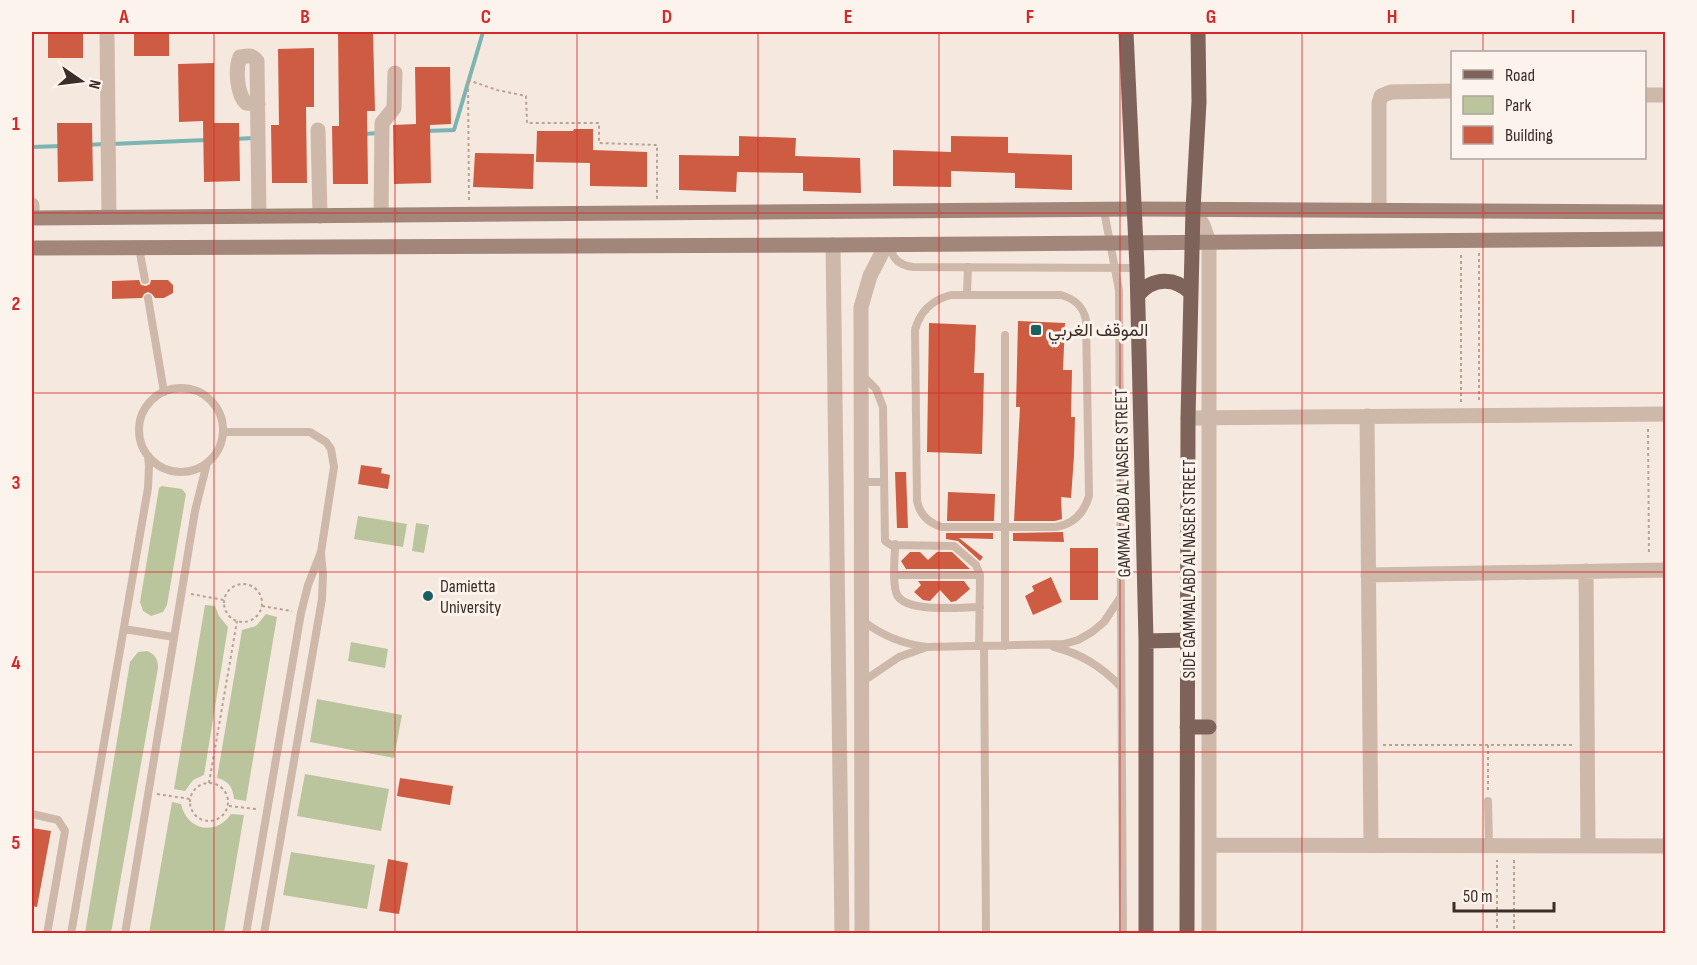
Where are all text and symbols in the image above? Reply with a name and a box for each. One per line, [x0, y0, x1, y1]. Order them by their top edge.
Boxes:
text: A [118, 5, 129, 29]
text: B [300, 5, 310, 29]
text: C [481, 5, 491, 29]
text: D [662, 5, 672, 29]
text: E [844, 5, 852, 29]
text: F [1026, 5, 1034, 29]
text: G [1206, 5, 1216, 29]
text: H [1387, 5, 1397, 29]
text: I [1571, 5, 1575, 29]
north arrow [51, 51, 111, 111]
legend [1451, 51, 1646, 159]
text: Road [1505, 65, 1535, 86]
text: N [84, 78, 104, 91]
text: Park [1505, 95, 1531, 116]
text: 1 [12, 112, 20, 136]
text: Building [1505, 125, 1553, 146]
text: 2 [12, 292, 20, 316]
place label: الموقف الغربي [1048, 320, 1148, 345]
marker: الموقف الغربي [1029, 323, 1043, 337]
street label: GAMMAL ABD AL NASER STREET [1111, 389, 1135, 577]
street label: SIDE GAMMAL ABD AL NASER STREET [1179, 460, 1200, 679]
text: 3 [12, 471, 21, 495]
place label: Damietta University [440, 576, 501, 618]
marker: Damietta University [421, 589, 435, 603]
text: 4 [11, 651, 21, 675]
text: 5 [12, 831, 21, 855]
scale bar [1454, 875, 1554, 913]
text: 50 m [1463, 886, 1493, 907]

